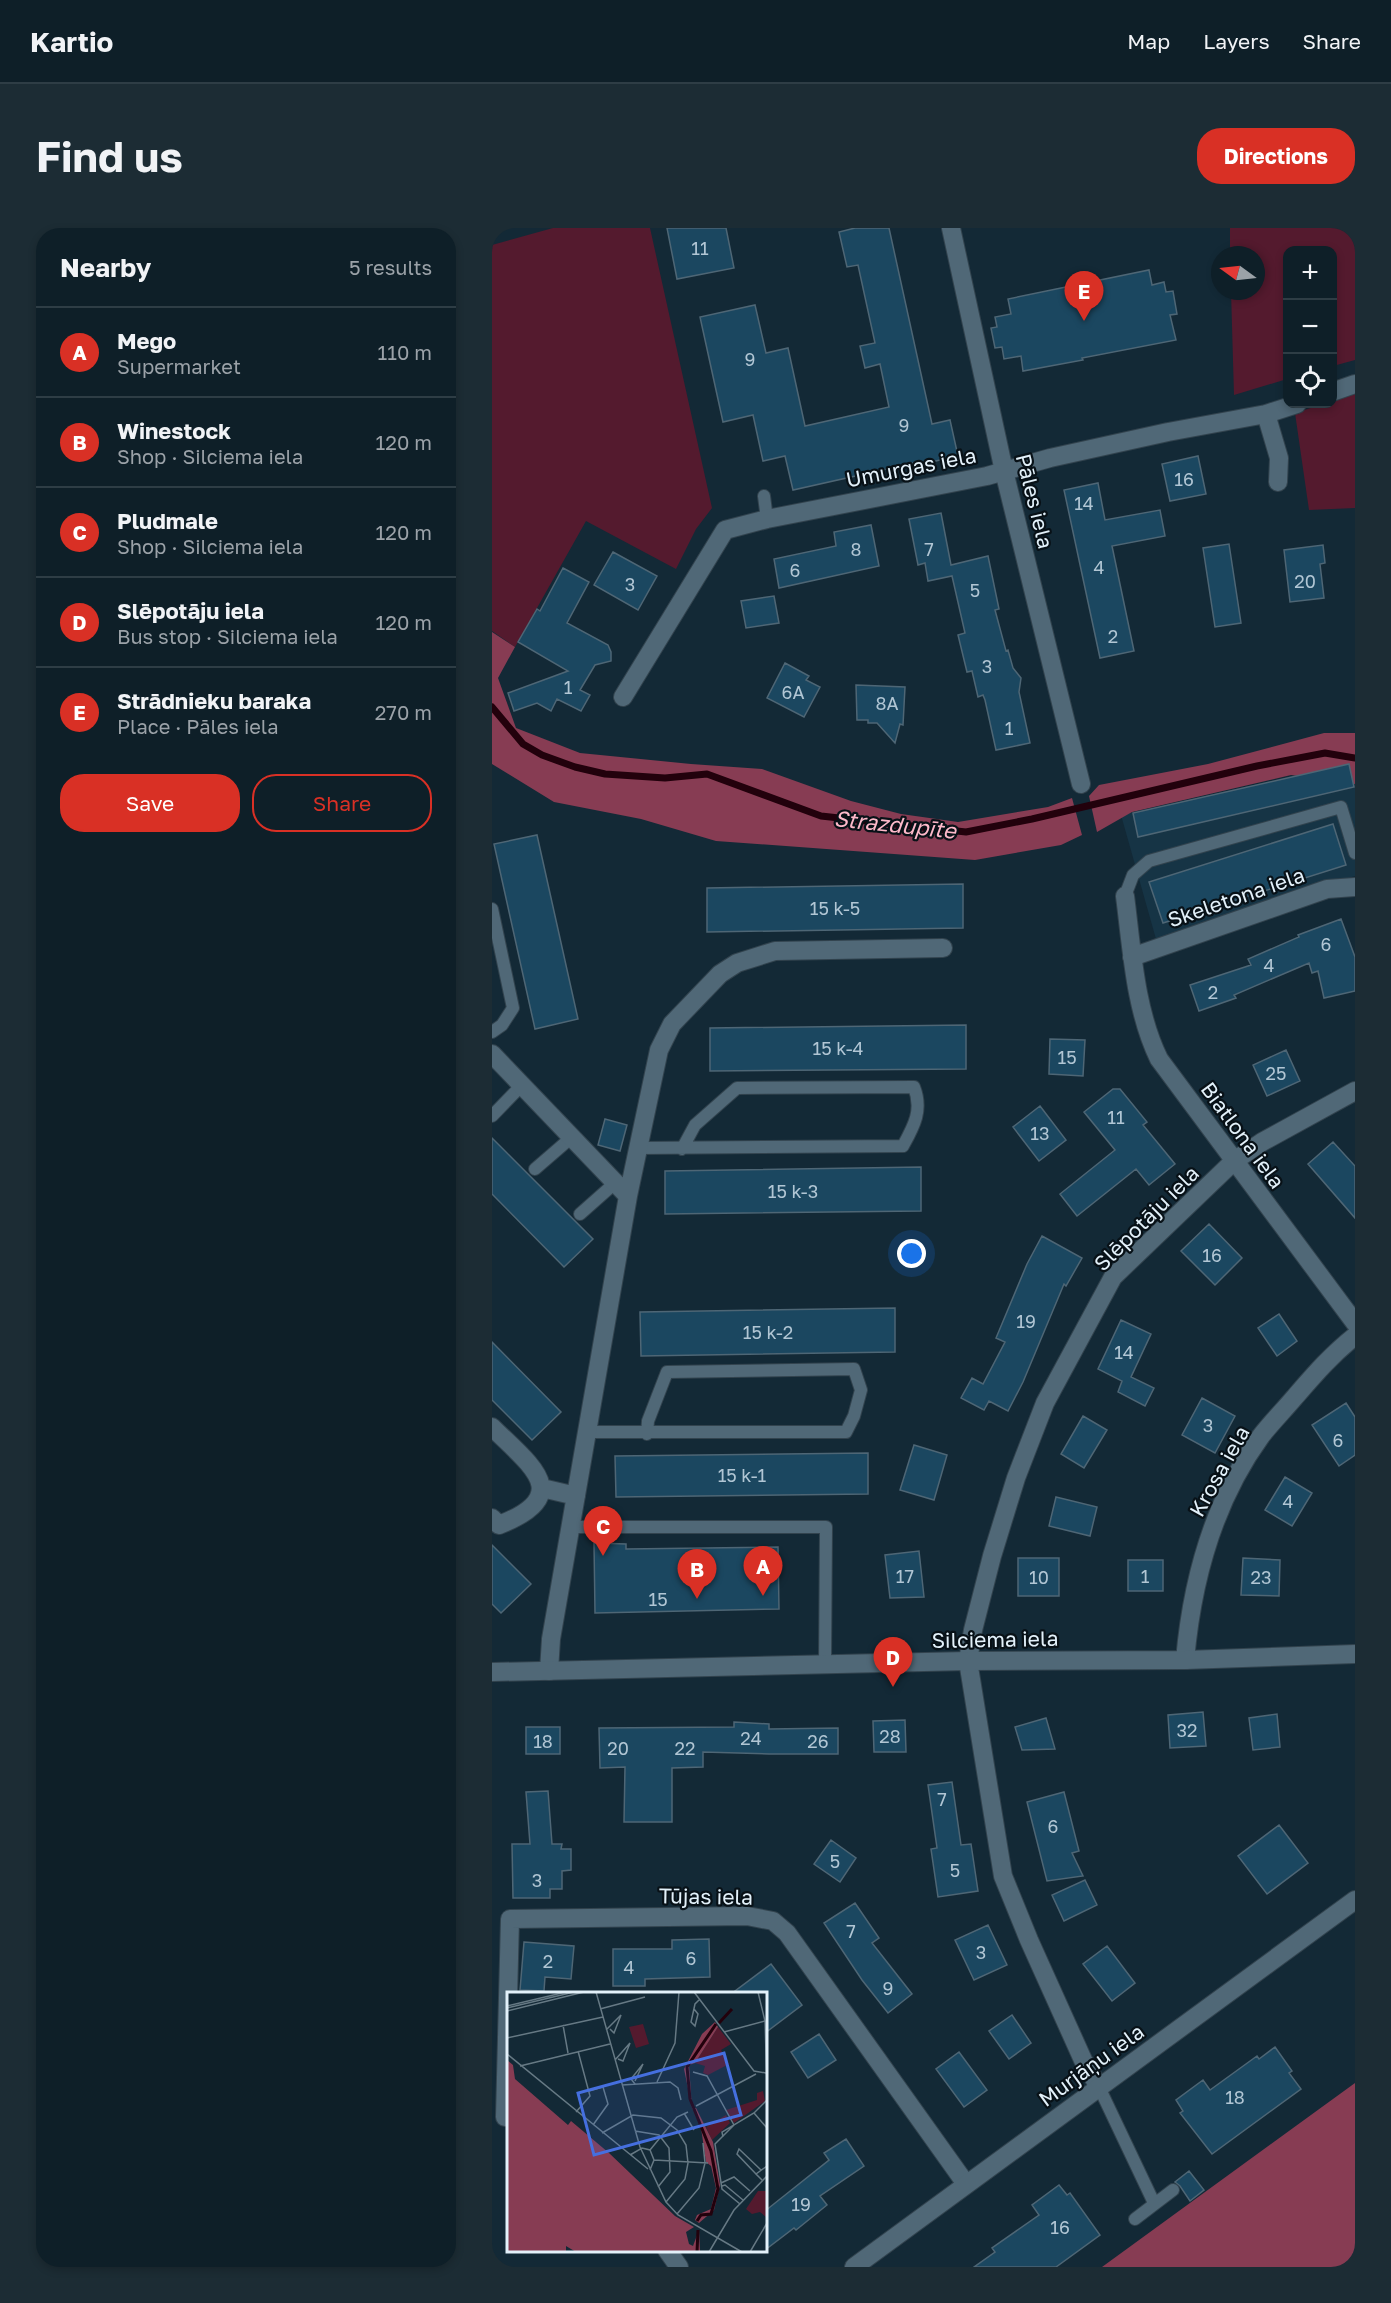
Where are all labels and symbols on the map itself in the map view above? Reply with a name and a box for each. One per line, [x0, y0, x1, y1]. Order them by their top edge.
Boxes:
house number: 11 [691, 237, 709, 259]
north arrow [1211, 246, 1265, 300]
pin: E [1064, 272, 1104, 321]
house number: 9 [745, 348, 755, 370]
house number: 9 [899, 414, 909, 436]
street label: Umurgas iela [844, 442, 978, 492]
street label: Pāles iela [1011, 451, 1059, 551]
house number: 16 [1174, 468, 1194, 490]
house number: 14 [1074, 492, 1094, 514]
house number: 8 [851, 538, 861, 560]
house number: 7 [924, 538, 934, 560]
house number: 4 [1094, 556, 1105, 578]
house number: 6 [790, 559, 800, 581]
house number: 20 [1294, 570, 1316, 592]
house number: 3 [625, 573, 635, 595]
house number: 5 [970, 579, 980, 601]
house number: 2 [1108, 625, 1118, 647]
house number: 3 [982, 655, 992, 677]
house number: 1 [564, 676, 573, 698]
house number: 6A [782, 681, 804, 703]
house number: 8A [875, 692, 899, 714]
house number: 1 [1005, 717, 1014, 739]
water label: Strazdupīte [833, 804, 959, 844]
street label: Skeletona iela [1164, 861, 1308, 933]
house number: 15 k-5 [810, 897, 860, 919]
house number: 6 [1321, 933, 1331, 955]
house number: 4 [1264, 954, 1275, 976]
house number: 2 [1208, 981, 1218, 1003]
house number: 15 k-4 [813, 1037, 863, 1059]
house number: 15 [1057, 1046, 1077, 1068]
house number: 25 [1266, 1062, 1286, 1084]
street label: Biatlona iela [1196, 1077, 1290, 1193]
house number: 11 [1107, 1106, 1125, 1128]
house number: 13 [1030, 1122, 1050, 1144]
street label: Slēpotāju iela [1088, 1160, 1204, 1276]
house number: 15 k-3 [768, 1180, 818, 1202]
your location [897, 1239, 926, 1268]
house number: 16 [1202, 1244, 1222, 1266]
house number: 19 [1016, 1310, 1036, 1332]
house number: 15 k-2 [743, 1321, 793, 1343]
house number: 14 [1114, 1341, 1134, 1363]
house number: 3 [1203, 1414, 1213, 1436]
street label: Krosa iela [1183, 1421, 1255, 1521]
house number: 6 [1333, 1429, 1343, 1451]
house number: 15 k-1 [718, 1464, 767, 1486]
house number: 4 [1283, 1490, 1294, 1512]
pin: C [584, 1506, 622, 1556]
pin: A [744, 1546, 782, 1596]
pin: B [678, 1550, 716, 1599]
house number: 17 [896, 1565, 914, 1587]
house number: 1 [1141, 1565, 1150, 1587]
house number: 10 [1029, 1566, 1049, 1588]
house number: 23 [1251, 1566, 1271, 1588]
house number: 15 [648, 1588, 668, 1610]
street label: Silciema iela [931, 1625, 1059, 1653]
pin: D [874, 1638, 912, 1687]
house number: 32 [1177, 1719, 1197, 1741]
house number: 28 [879, 1725, 901, 1747]
house number: 24 [740, 1727, 762, 1749]
house number: 18 [533, 1730, 553, 1752]
house number: 26 [807, 1730, 829, 1752]
house number: 20 [607, 1737, 629, 1759]
house number: 22 [675, 1737, 695, 1759]
house number: 7 [937, 1788, 947, 1810]
house number: 6 [1048, 1815, 1058, 1837]
house number: 5 [830, 1850, 840, 1872]
house number: 5 [950, 1859, 960, 1881]
house number: 3 [532, 1869, 542, 1891]
street label: Tūjas iela [659, 1882, 753, 1910]
house number: 7 [846, 1920, 856, 1942]
house number: 3 [976, 1941, 986, 1963]
house number: 6 [686, 1947, 696, 1969]
house number: 2 [543, 1950, 553, 1972]
house number: 4 [624, 1956, 635, 1978]
house number: 9 [883, 1977, 893, 1999]
inset map [507, 1992, 766, 2252]
street label: Murjāņu iela [1033, 2018, 1149, 2112]
house number: 18 [1225, 2086, 1245, 2108]
house number: 19 [791, 2193, 811, 2215]
house number: 16 [1050, 2216, 1070, 2238]

